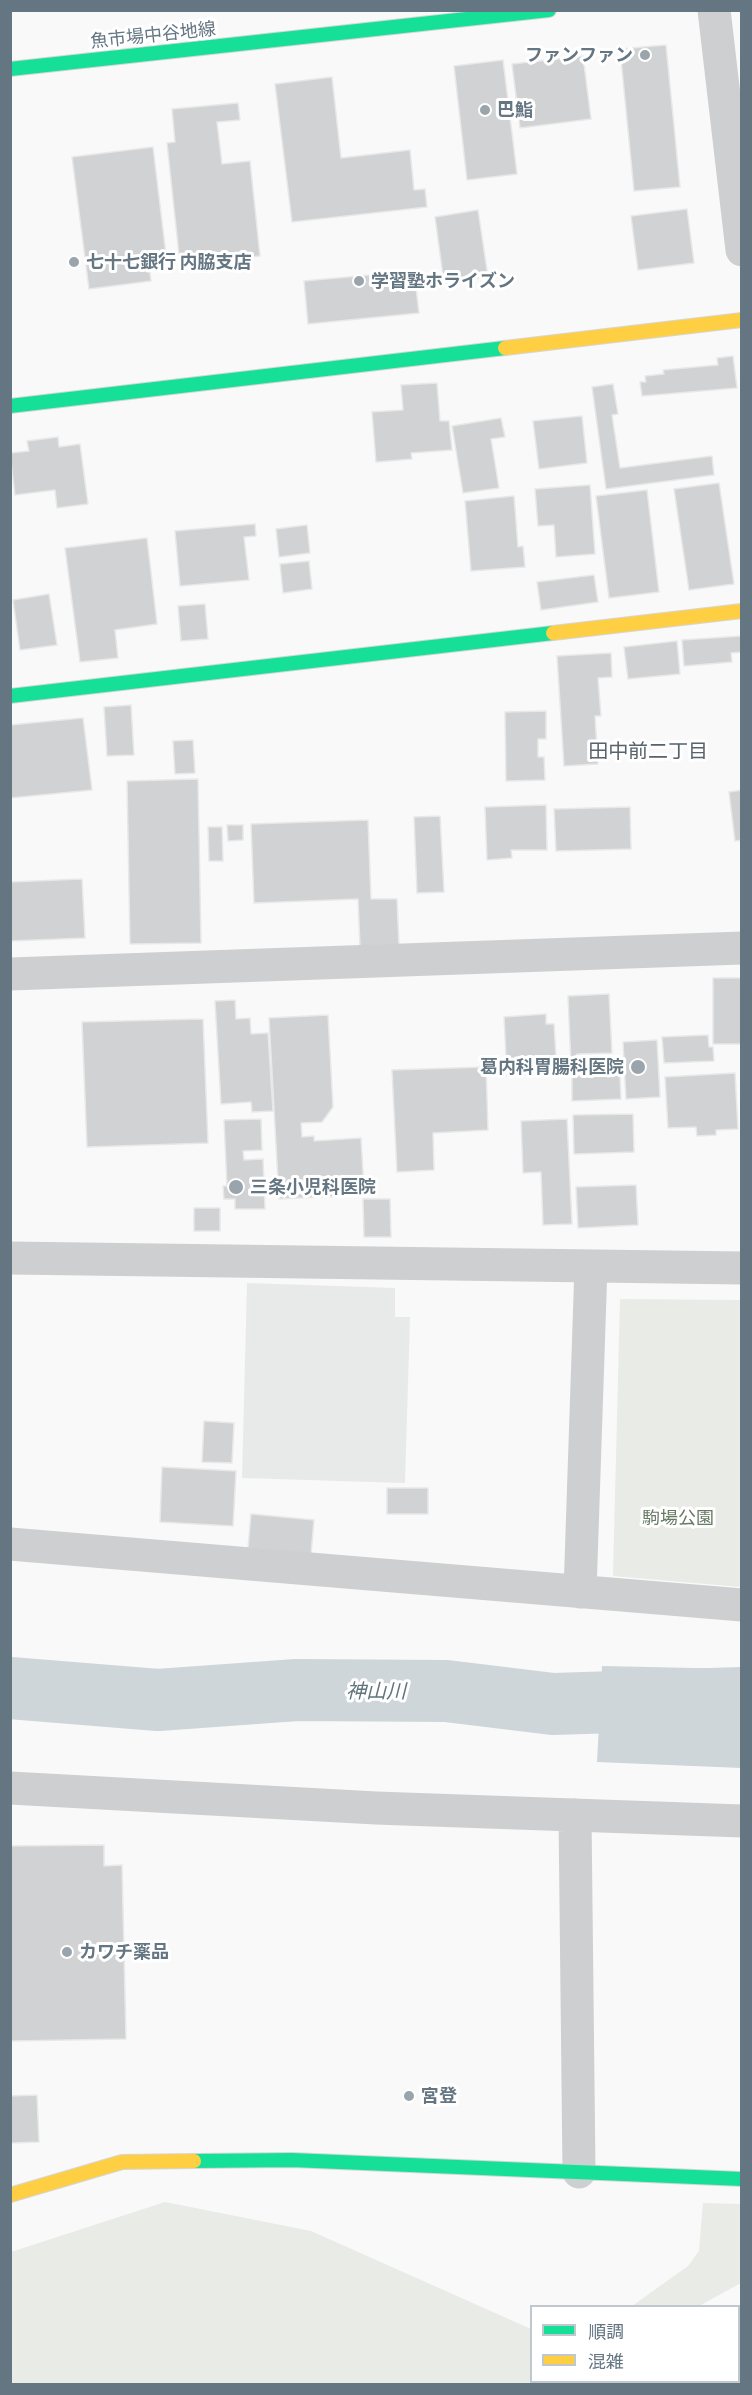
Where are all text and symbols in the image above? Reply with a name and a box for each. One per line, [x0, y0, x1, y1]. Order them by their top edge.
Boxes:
street label: 魚市場中谷地線 [89, 18, 217, 52]
place label: ファンファン [525, 44, 633, 66]
marker: ファンファン [638, 48, 652, 62]
place label: 巴鮨 [497, 99, 533, 121]
marker: 巴鮨 [478, 103, 492, 117]
place label: 七十七銀行 内脇支店 [86, 251, 252, 273]
marker: 七十七銀行 内脇支店 [67, 255, 81, 269]
place label: 学習塾ホライズン [371, 270, 515, 292]
marker: 学習塾ホライズン [352, 274, 366, 288]
district label: 田中前二丁目 [588, 739, 708, 763]
place label: 葛内科胃腸科医院 [480, 1056, 624, 1078]
marker: 葛内科胃腸科医院 [629, 1058, 647, 1076]
place label: 三条小児科医院 [250, 1176, 376, 1198]
marker: 三条小児科医院 [227, 1178, 245, 1196]
park label: 駒場公園 [642, 1507, 714, 1529]
water label: 神山川 [346, 1679, 406, 1703]
place label: カワチ薬品 [79, 1941, 169, 1963]
marker: カワチ薬品 [60, 1945, 74, 1959]
place label: 宮登 [421, 2085, 457, 2107]
marker: 宮登 [402, 2089, 416, 2103]
legend [530, 2305, 740, 2383]
text: 順調 [588, 2320, 624, 2342]
text: 混雑 [588, 2350, 624, 2372]

